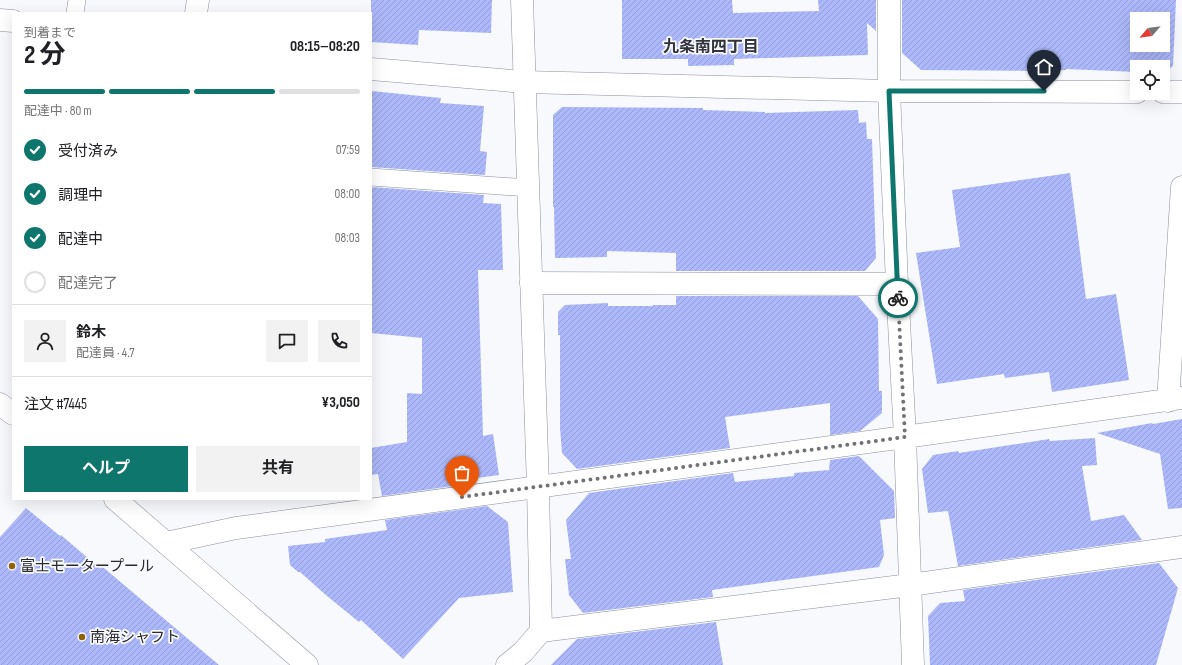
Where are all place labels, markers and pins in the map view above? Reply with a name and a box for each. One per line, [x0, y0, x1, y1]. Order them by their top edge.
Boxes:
pin [1027, 50, 1061, 91]
pin [445, 456, 479, 497]
place label: 富士モータープール [20, 557, 154, 576]
marker: 富士モータープール [7, 561, 17, 571]
place label: 南海シャフト [90, 628, 180, 647]
marker: 南海シャフト [77, 632, 87, 642]

